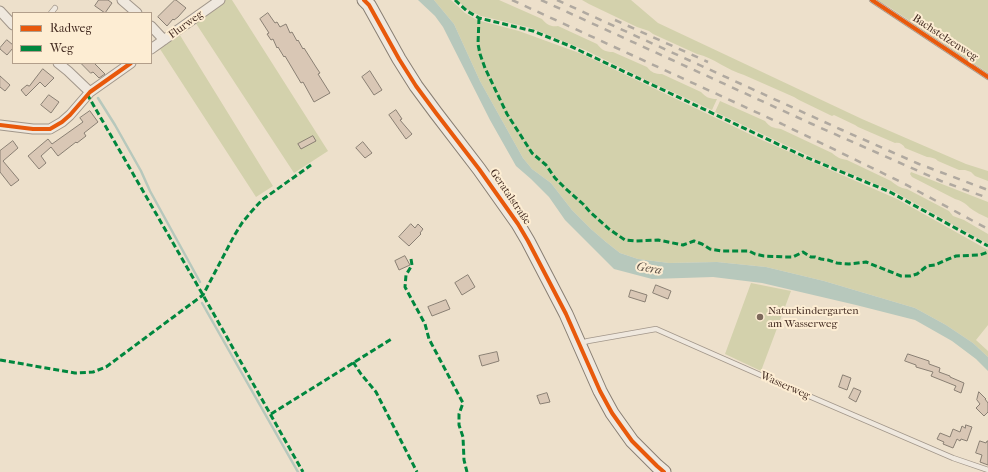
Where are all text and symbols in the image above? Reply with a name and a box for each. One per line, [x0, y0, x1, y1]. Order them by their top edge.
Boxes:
street label: Flurweg [166, 8, 206, 42]
legend [12, 12, 152, 64]
street label: Bachstelzenweg [910, 12, 980, 64]
text: Radweg [50, 21, 92, 35]
text: Weg [50, 41, 73, 55]
street label: Geratalstraße [487, 167, 533, 227]
water label: Gera [635, 260, 663, 278]
place label: Naturkindergarten am Wasserweg [768, 304, 859, 330]
marker: Naturkindergarten am Wasserweg [755, 312, 765, 322]
street label: Wasserweg [758, 369, 812, 403]

